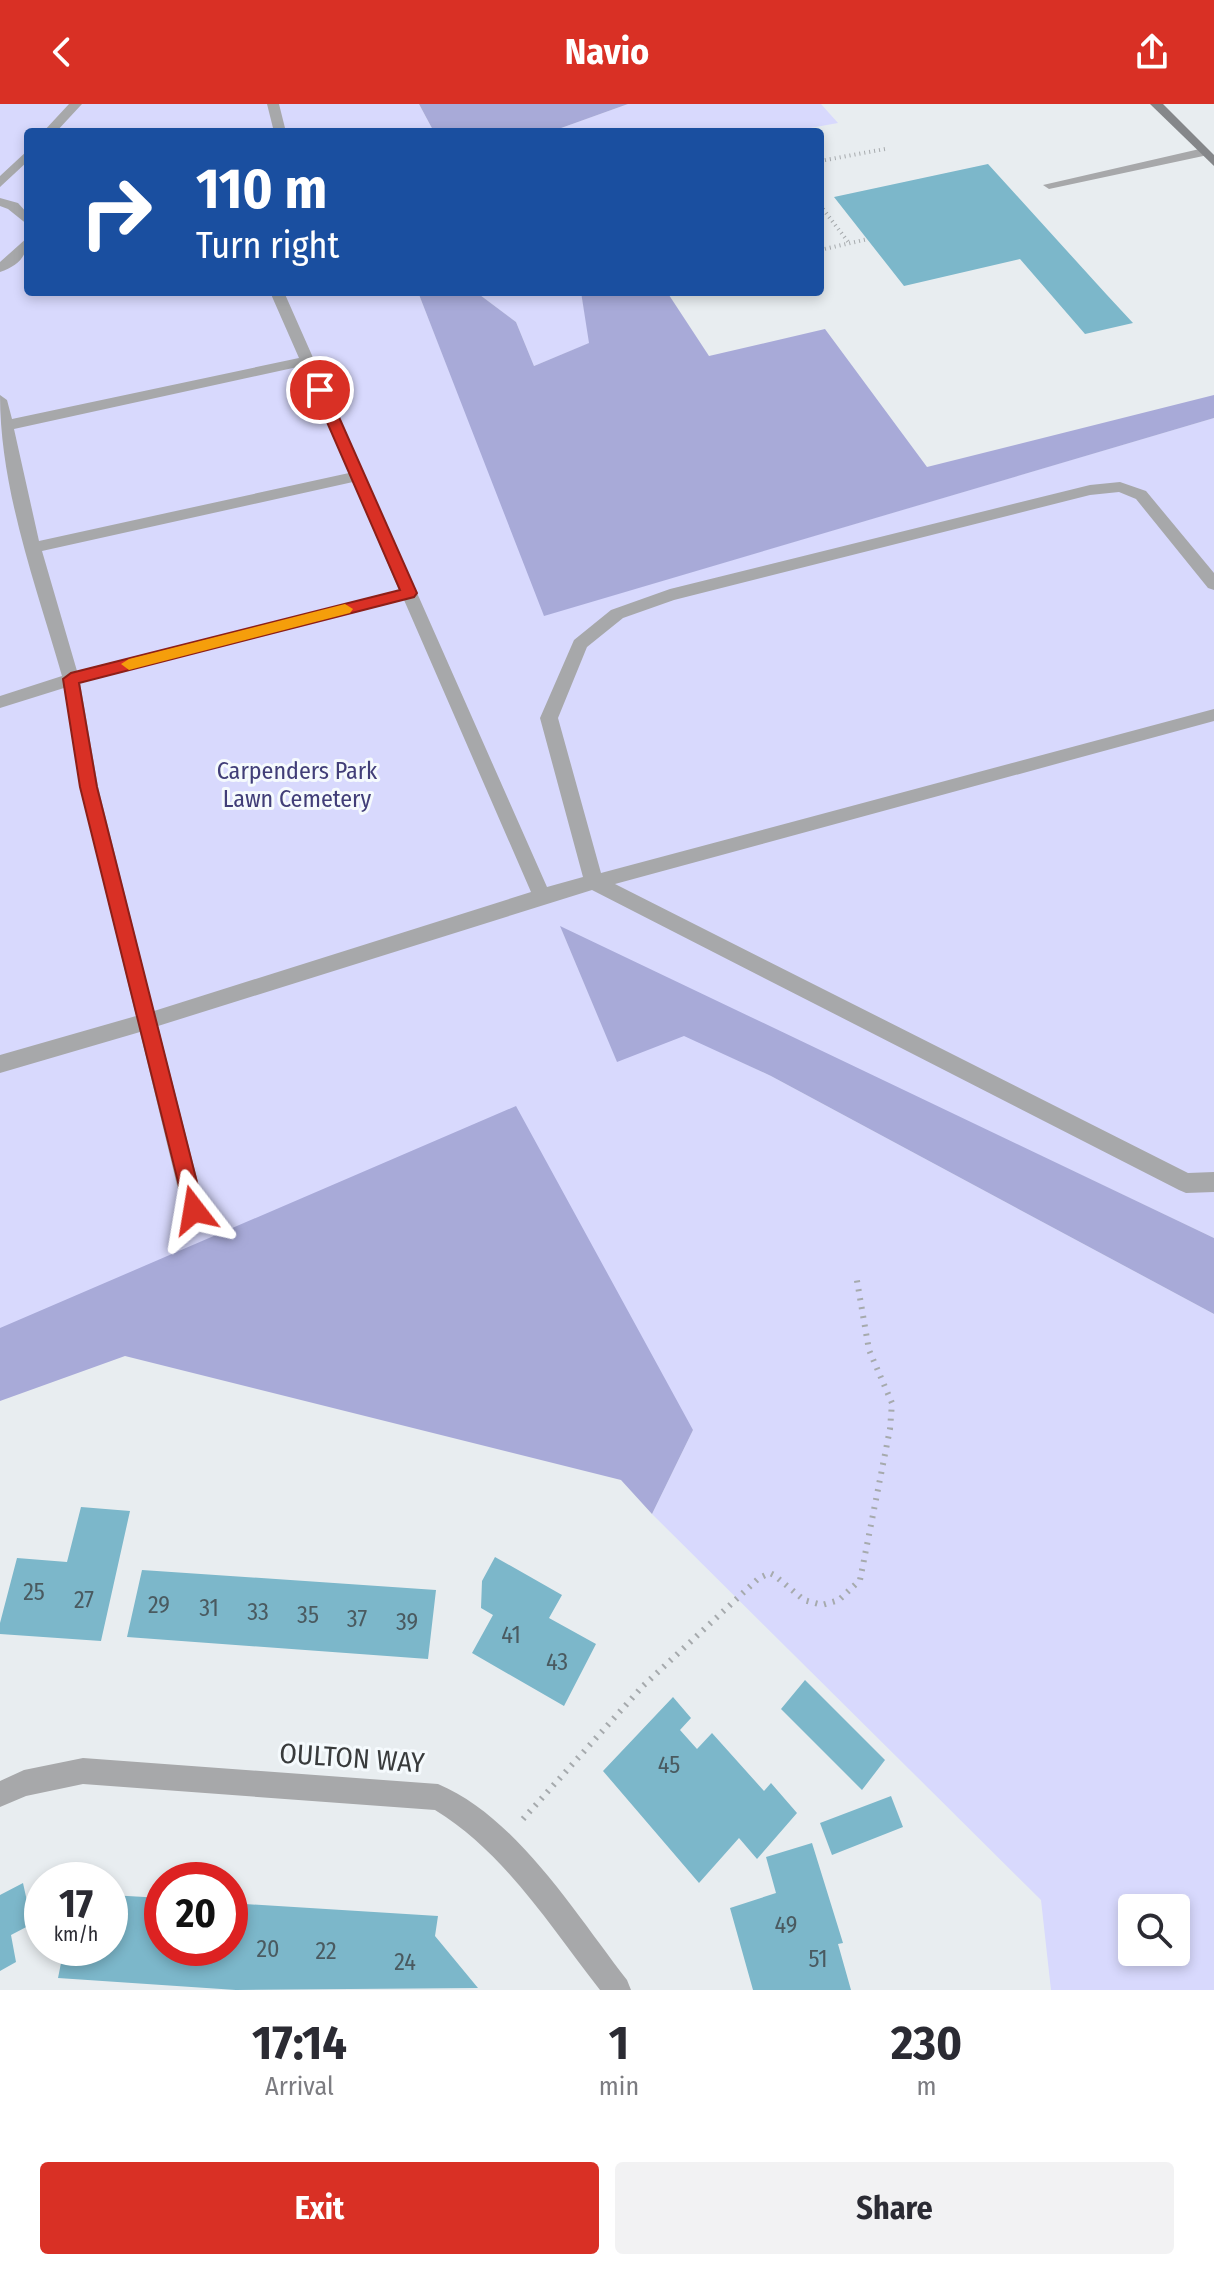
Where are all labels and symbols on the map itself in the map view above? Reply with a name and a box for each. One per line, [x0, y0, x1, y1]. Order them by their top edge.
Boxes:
pin [286, 356, 354, 424]
park label: Carpenders Park Lawn Cemetery [217, 757, 378, 813]
position arrow [152, 1168, 236, 1252]
house number: 25 [23, 1578, 45, 1606]
house number: 27 [74, 1586, 94, 1614]
house number: 29 [148, 1591, 170, 1619]
house number: 31 [199, 1594, 219, 1622]
house number: 33 [247, 1598, 269, 1626]
house number: 35 [297, 1601, 319, 1629]
house number: 37 [347, 1605, 367, 1633]
house number: 39 [396, 1608, 418, 1636]
house number: 41 [501, 1621, 521, 1649]
house number: 43 [546, 1648, 568, 1676]
street label: OULTON WAY [278, 1736, 426, 1780]
house number: 45 [658, 1751, 680, 1779]
speed limit sign: 20 [144, 1862, 248, 1966]
house number: 49 [775, 1911, 797, 1939]
house number: 20 [256, 1935, 280, 1963]
house number: 22 [315, 1937, 337, 1965]
house number: 51 [808, 1945, 828, 1973]
house number: 24 [394, 1948, 416, 1976]

